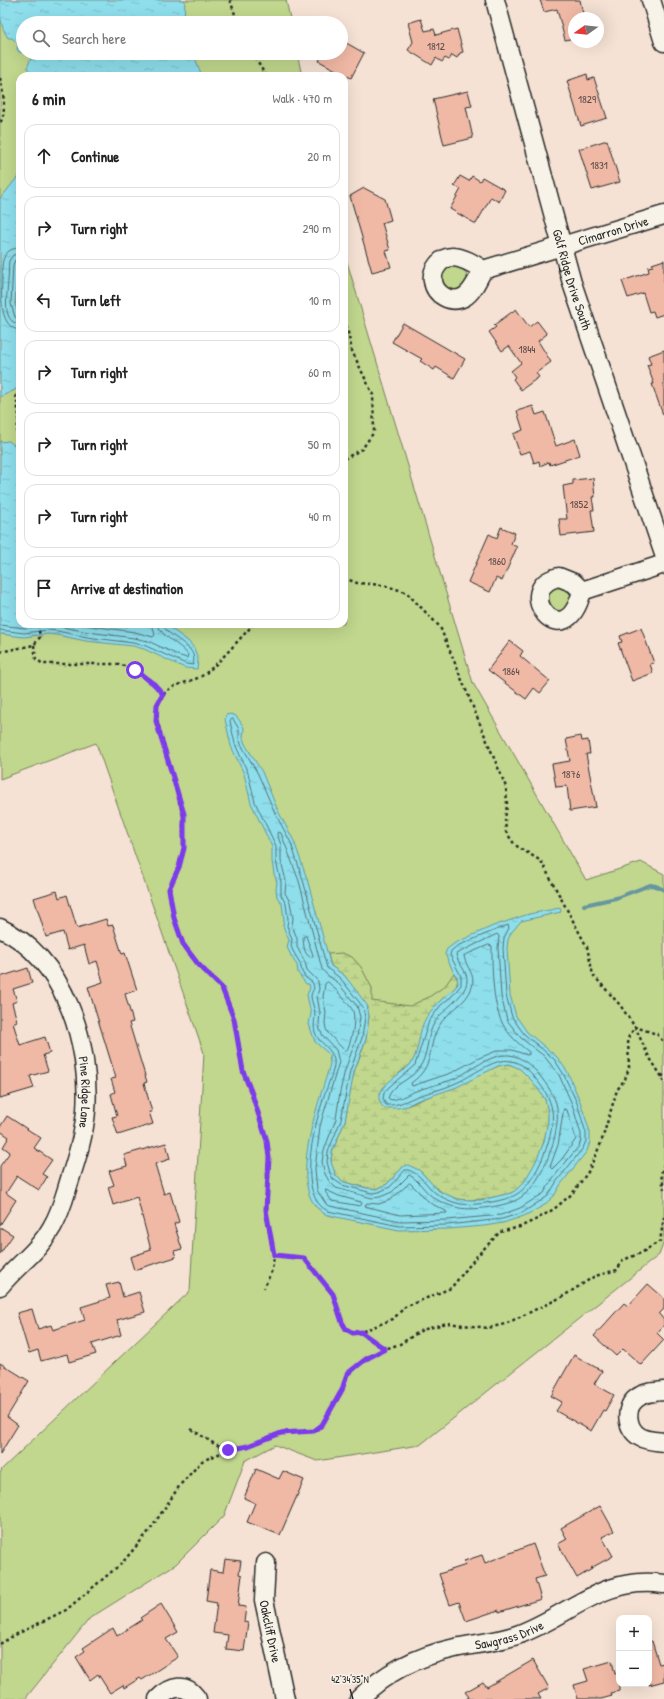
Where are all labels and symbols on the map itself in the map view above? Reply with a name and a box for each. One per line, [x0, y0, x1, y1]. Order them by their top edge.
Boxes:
north arrow [568, 12, 604, 48]
house number: 1812 [427, 39, 445, 53]
house number: 1829 [578, 92, 596, 106]
house number: 1831 [590, 158, 608, 172]
street label: Cimarron Drive [576, 211, 650, 250]
street label: Golf Ridge Drive South [549, 227, 596, 333]
house number: 1844 [518, 342, 536, 356]
house number: 1852 [570, 497, 588, 511]
house number: 1860 [488, 554, 506, 568]
route start [126, 661, 144, 679]
house number: 1864 [502, 664, 520, 678]
house number: 1876 [562, 767, 581, 781]
street label: Pine Ridge Lane [75, 1055, 96, 1130]
route end [219, 1441, 237, 1459]
street label: Oakcliff Drive [255, 1598, 286, 1664]
street label: Sawgrass Drive [474, 1616, 546, 1653]
text: 42°34'35"N [331, 1673, 369, 1686]

